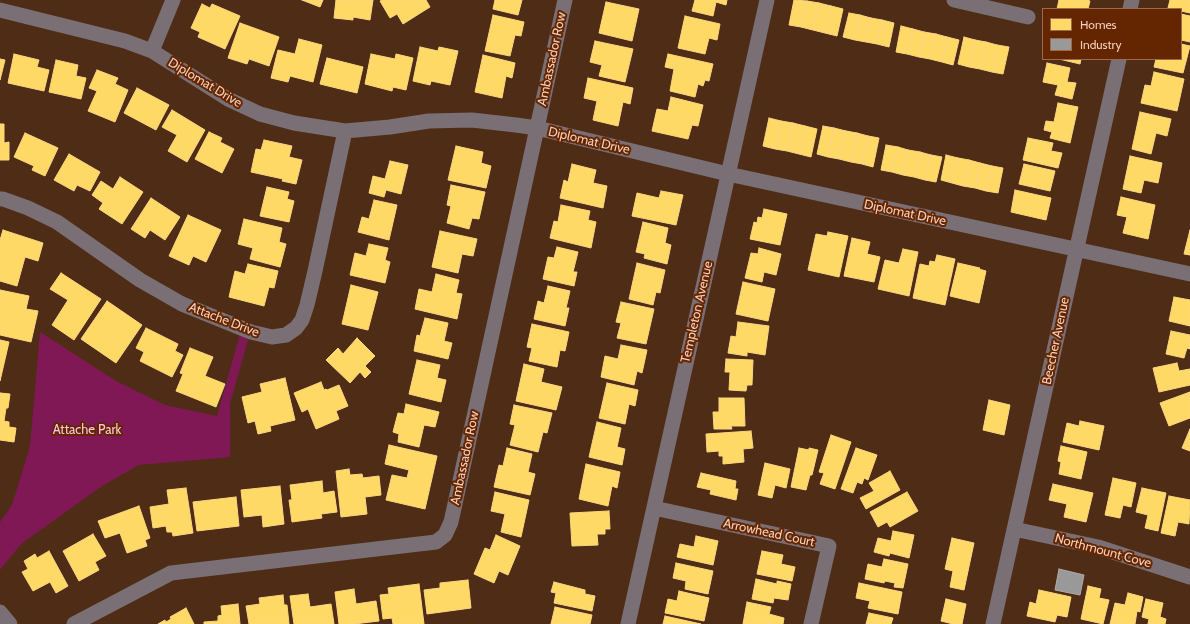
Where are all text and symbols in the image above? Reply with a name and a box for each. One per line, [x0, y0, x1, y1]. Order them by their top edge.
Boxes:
legend [1042, 8, 1182, 60]
street label: Ambassador Row [534, 11, 570, 107]
text: Homes [1080, 17, 1117, 32]
text: Industry [1080, 37, 1121, 52]
street label: Diplomat Drive [165, 55, 245, 111]
street label: Diplomat Drive [547, 124, 631, 158]
street label: Diplomat Drive [863, 197, 947, 229]
street label: Templeton Avenue [678, 260, 716, 364]
street label: Beecher Avenue [1039, 296, 1073, 386]
street label: Attache Drive [187, 299, 261, 341]
street label: Ambassador Row [447, 410, 483, 506]
park label: Attache Park [53, 422, 121, 438]
street label: Arrowhead Court [722, 516, 816, 550]
street label: Northmount Cove [1053, 531, 1153, 571]

